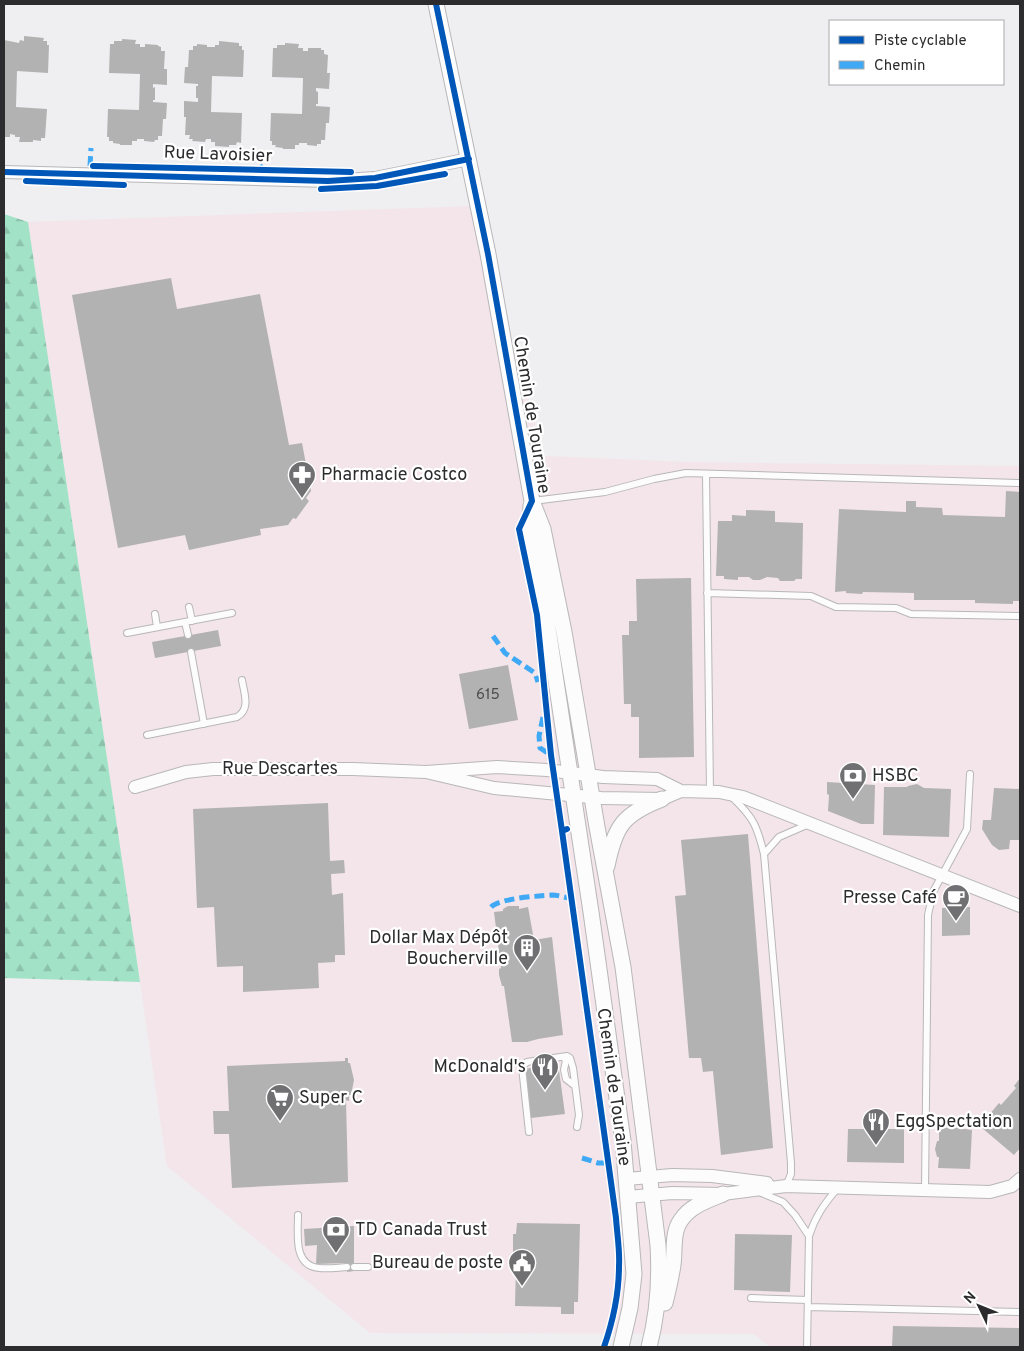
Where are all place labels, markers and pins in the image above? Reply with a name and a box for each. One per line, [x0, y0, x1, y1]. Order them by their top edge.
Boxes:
pharmacy icon: Pharmacie Costco [287, 460, 317, 499]
place label: Pharmacie Costco [321, 464, 467, 487]
bank icon: HSBC [838, 761, 868, 800]
place label: HSBC [872, 765, 919, 788]
cafe icon: Presse Café [941, 883, 971, 922]
place label: Presse Café [843, 887, 937, 910]
place label: Dollar Max Dépôt Boucherville [369, 927, 508, 971]
building icon: Dollar Max Dépôt Boucherville [512, 933, 542, 972]
restaurant icon: McDonald's [530, 1052, 560, 1091]
place label: McDonald's [434, 1056, 526, 1079]
supermarket icon: Super C [265, 1083, 295, 1122]
place label: Super C [299, 1087, 363, 1110]
restaurant icon: EggSpectation [861, 1107, 891, 1146]
place label: EggSpectation [895, 1111, 1012, 1134]
bank icon: TD Canada Trust [321, 1215, 351, 1254]
place label: TD Canada Trust [355, 1219, 487, 1242]
public building icon: Bureau de poste [507, 1248, 537, 1287]
place label: Bureau de poste [372, 1252, 503, 1275]

